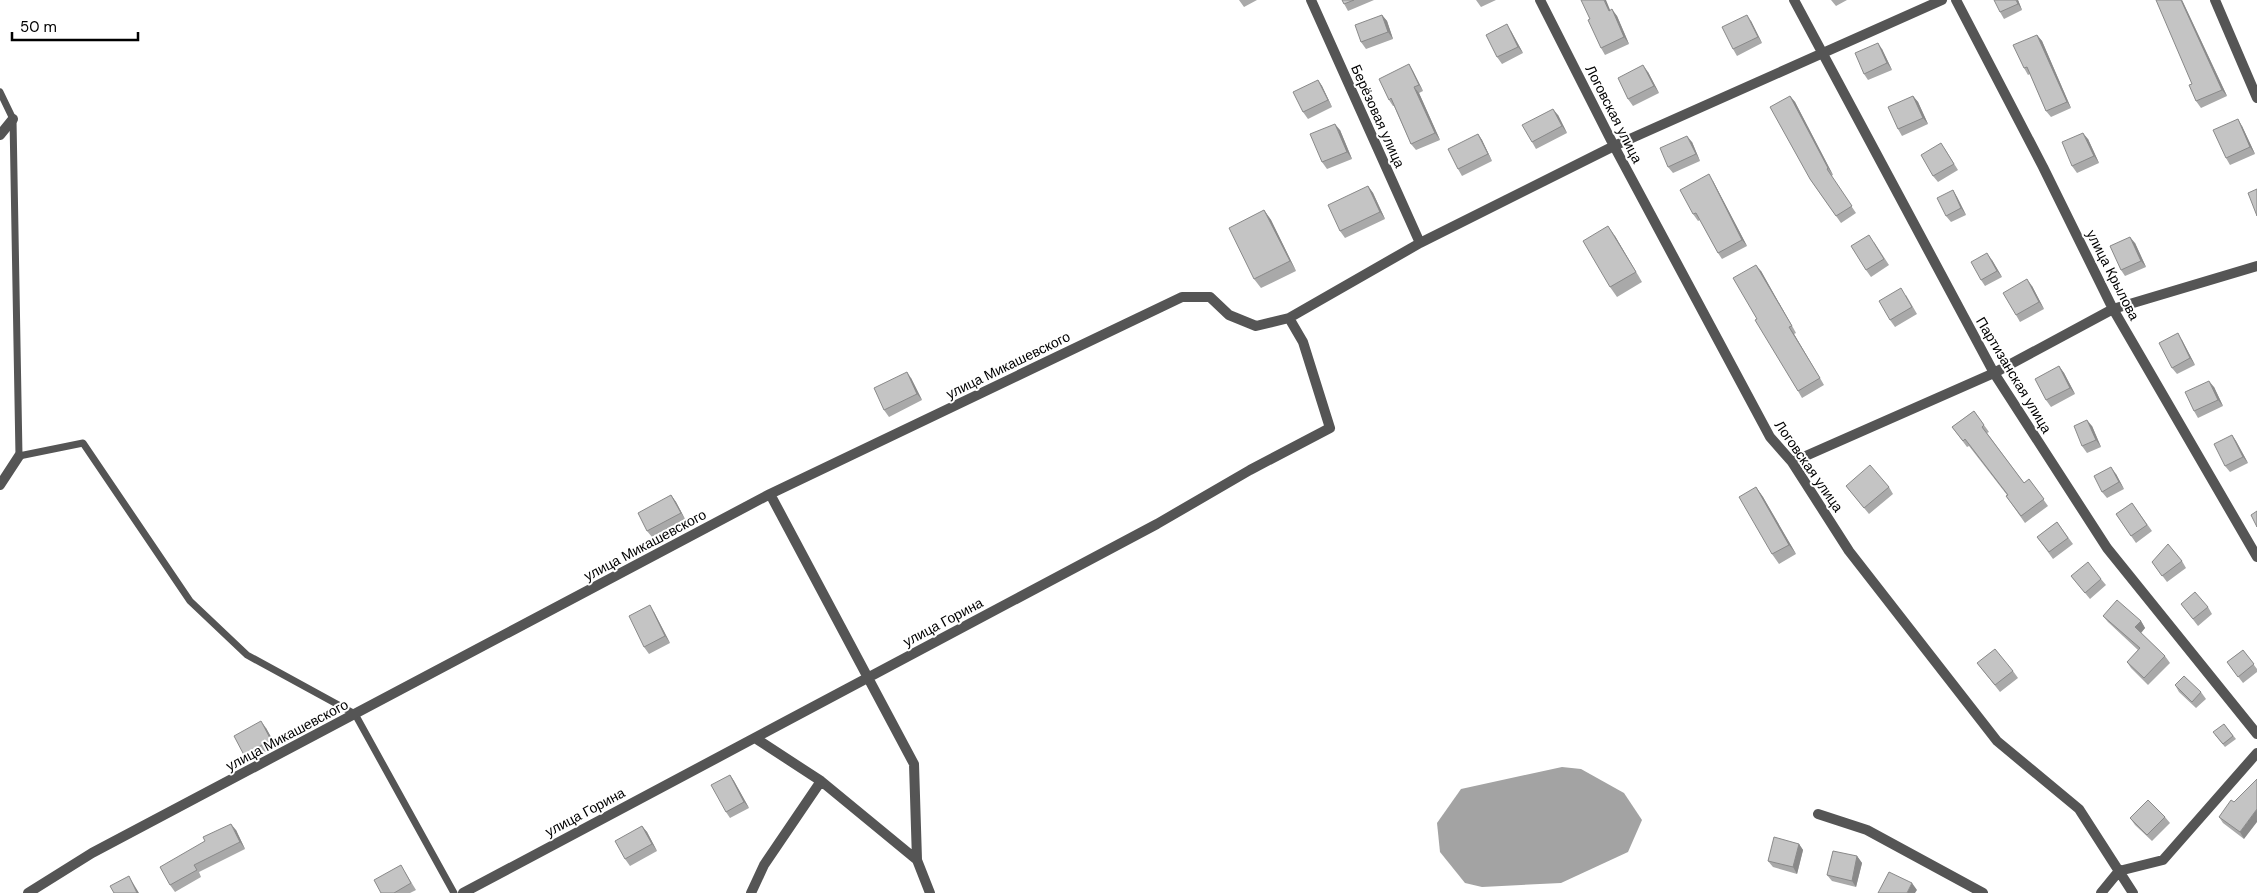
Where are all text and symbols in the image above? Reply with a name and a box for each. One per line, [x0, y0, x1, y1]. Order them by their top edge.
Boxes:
scale bar [12, 10, 139, 42]
text: 50 m [20, 17, 57, 37]
street label: Берёзовая улица [1347, 61, 1409, 171]
street label: Логовская улица [1581, 62, 1647, 166]
street label: улица Крылова [2082, 227, 2144, 324]
street label: Партизанская улица [1972, 314, 2056, 437]
street label: улица Микашевского [943, 327, 1073, 403]
street label: Логовская улица [1771, 417, 1847, 516]
street label: улица Микашевского [581, 505, 709, 585]
street label: улица Горина [900, 593, 986, 651]
street label: улица Микашевского [223, 695, 351, 775]
street label: улица Горина [542, 783, 628, 841]

